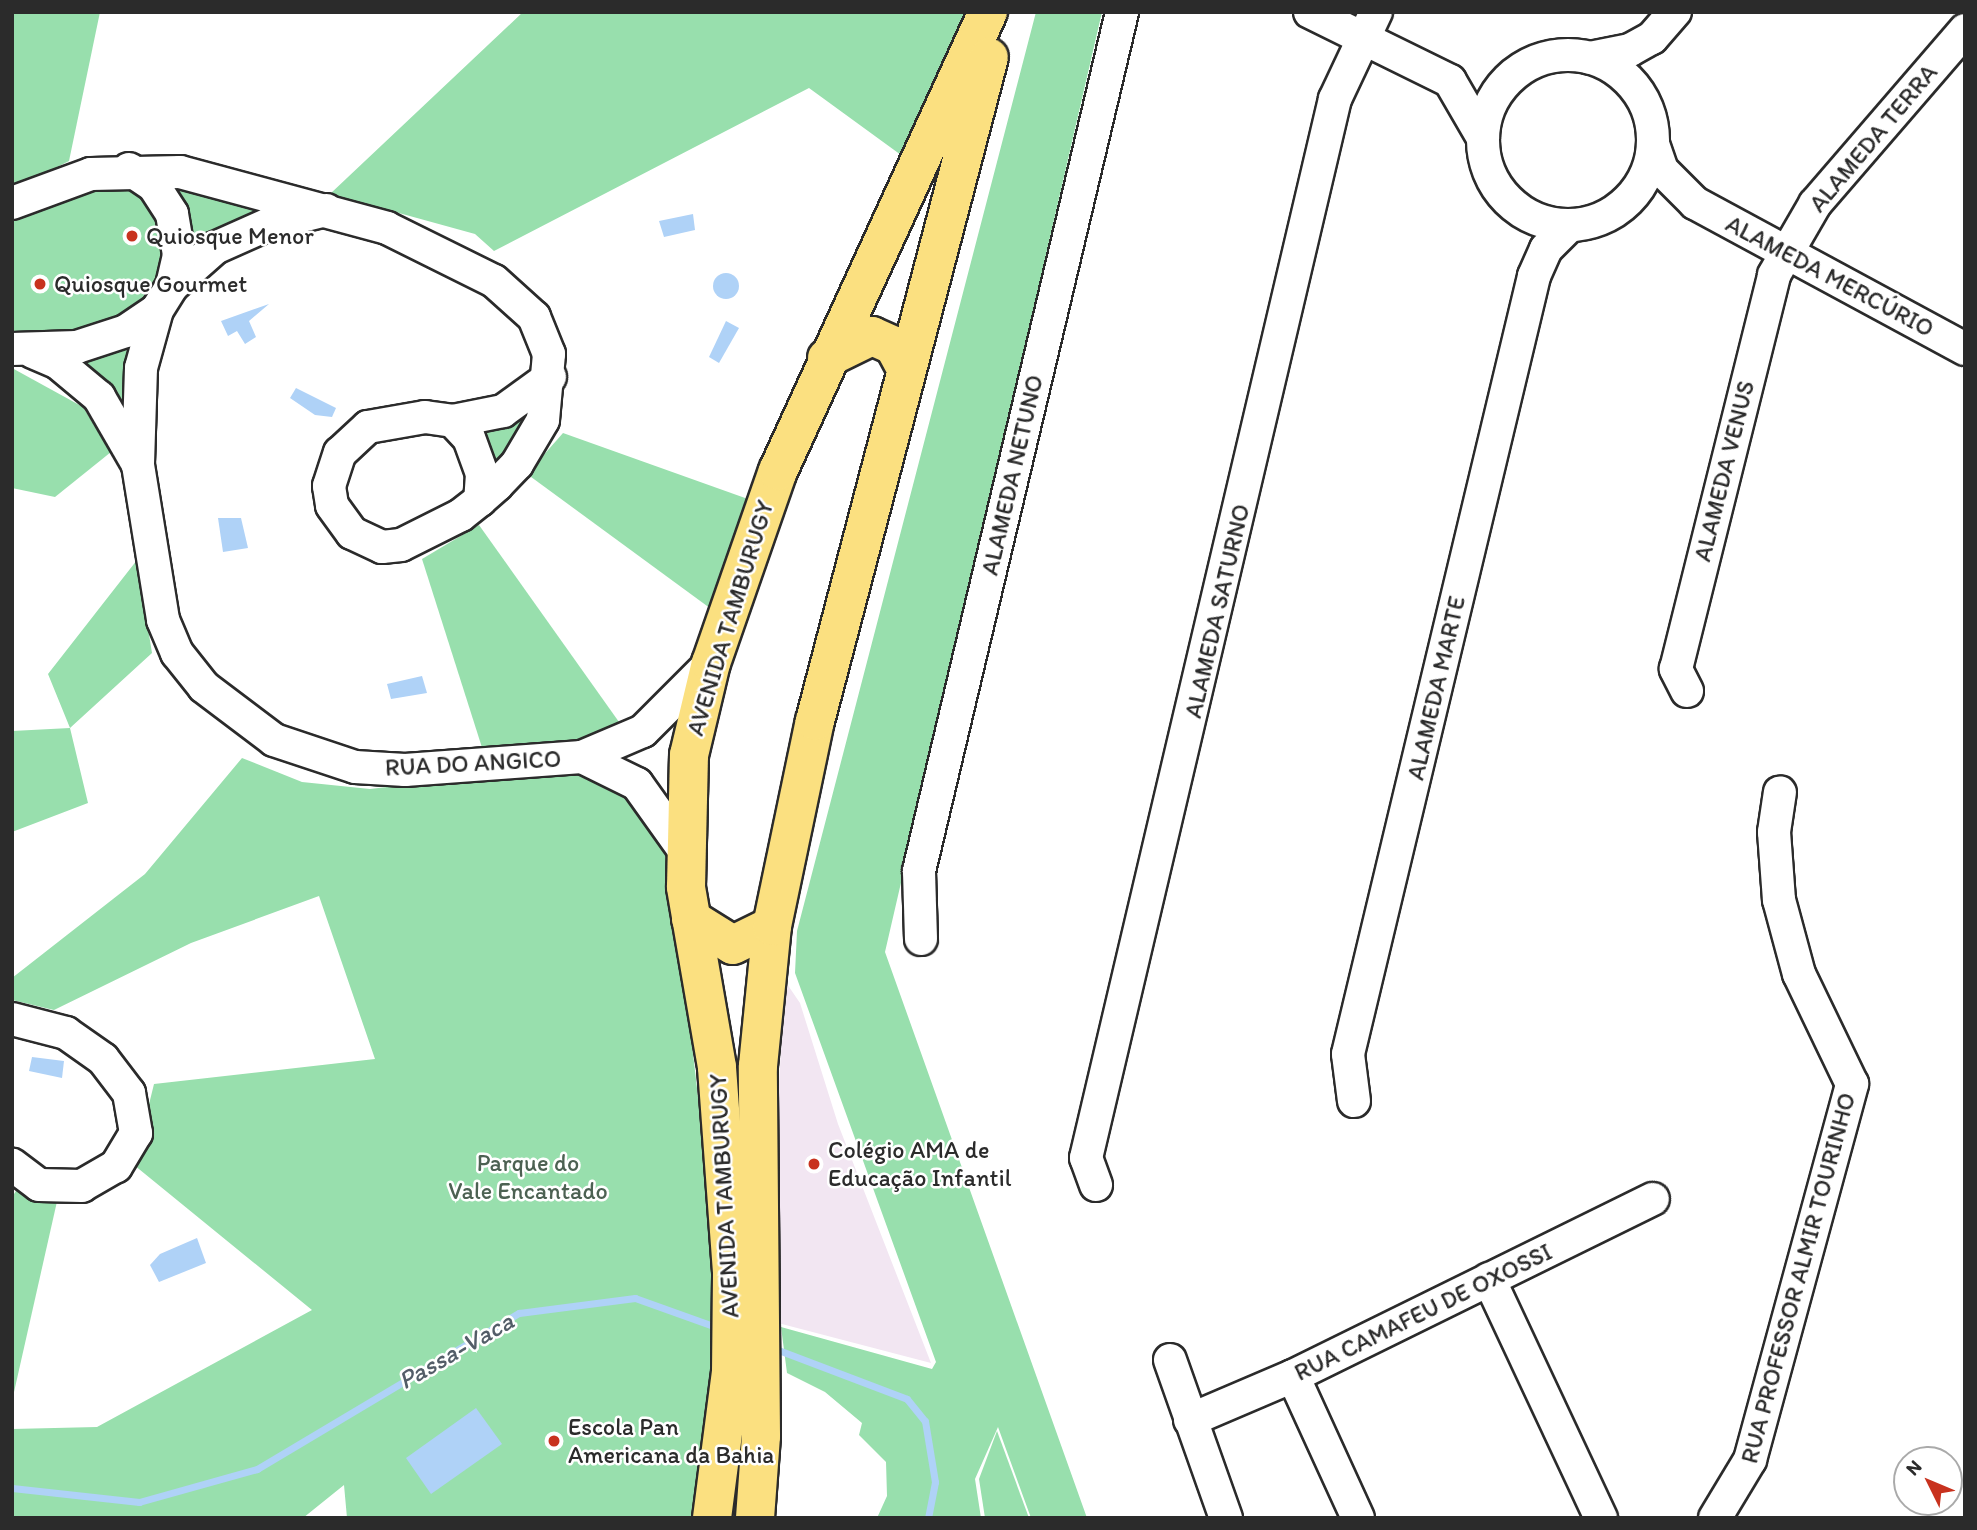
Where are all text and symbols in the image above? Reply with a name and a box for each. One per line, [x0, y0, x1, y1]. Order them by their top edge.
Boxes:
street label: ALAMEDA TERRA [1803, 58, 1943, 218]
street label: ALAMEDA MERCÚRIO [1722, 210, 1938, 342]
place label: Quiosque Menor [146, 222, 313, 250]
marker: Quiosque Menor [124, 228, 140, 244]
place label: Quiosque Gourmet [54, 270, 247, 298]
marker: Quiosque Gourmet [32, 276, 48, 292]
street label: ALAMEDA NETUNO [975, 372, 1049, 578]
street label: ALAMEDA VENUS [1688, 378, 1760, 564]
street label: AVENIDA TAMBURUGY [681, 498, 779, 738]
street label: ALAMEDA SATURNO [1178, 501, 1256, 721]
street label: ALAMEDA MARTE [1401, 593, 1471, 783]
street label: RUA DO ANGICO [384, 744, 562, 782]
street label: AVENIDA TAMBURUGY [703, 1074, 745, 1318]
street label: RUA PROFESSOR ALMIR TOURINHO [1735, 1090, 1861, 1466]
place label: Colégio AMA de Educação Infantil [828, 1136, 1011, 1192]
park label: Parque do Vale Encantado [449, 1149, 607, 1205]
marker: Colégio AMA de Educação Infantil [806, 1156, 822, 1172]
street label: RUA CAMAFEU DE OXOSSI [1289, 1237, 1557, 1387]
water label: Passa-Vaca [393, 1305, 519, 1397]
place label: Escola Pan Americana da Bahia [568, 1413, 776, 1469]
marker: Escola Pan Americana da Bahia [546, 1433, 562, 1449]
north arrow [1893, 1446, 1963, 1516]
text: N [1901, 1455, 1927, 1480]

